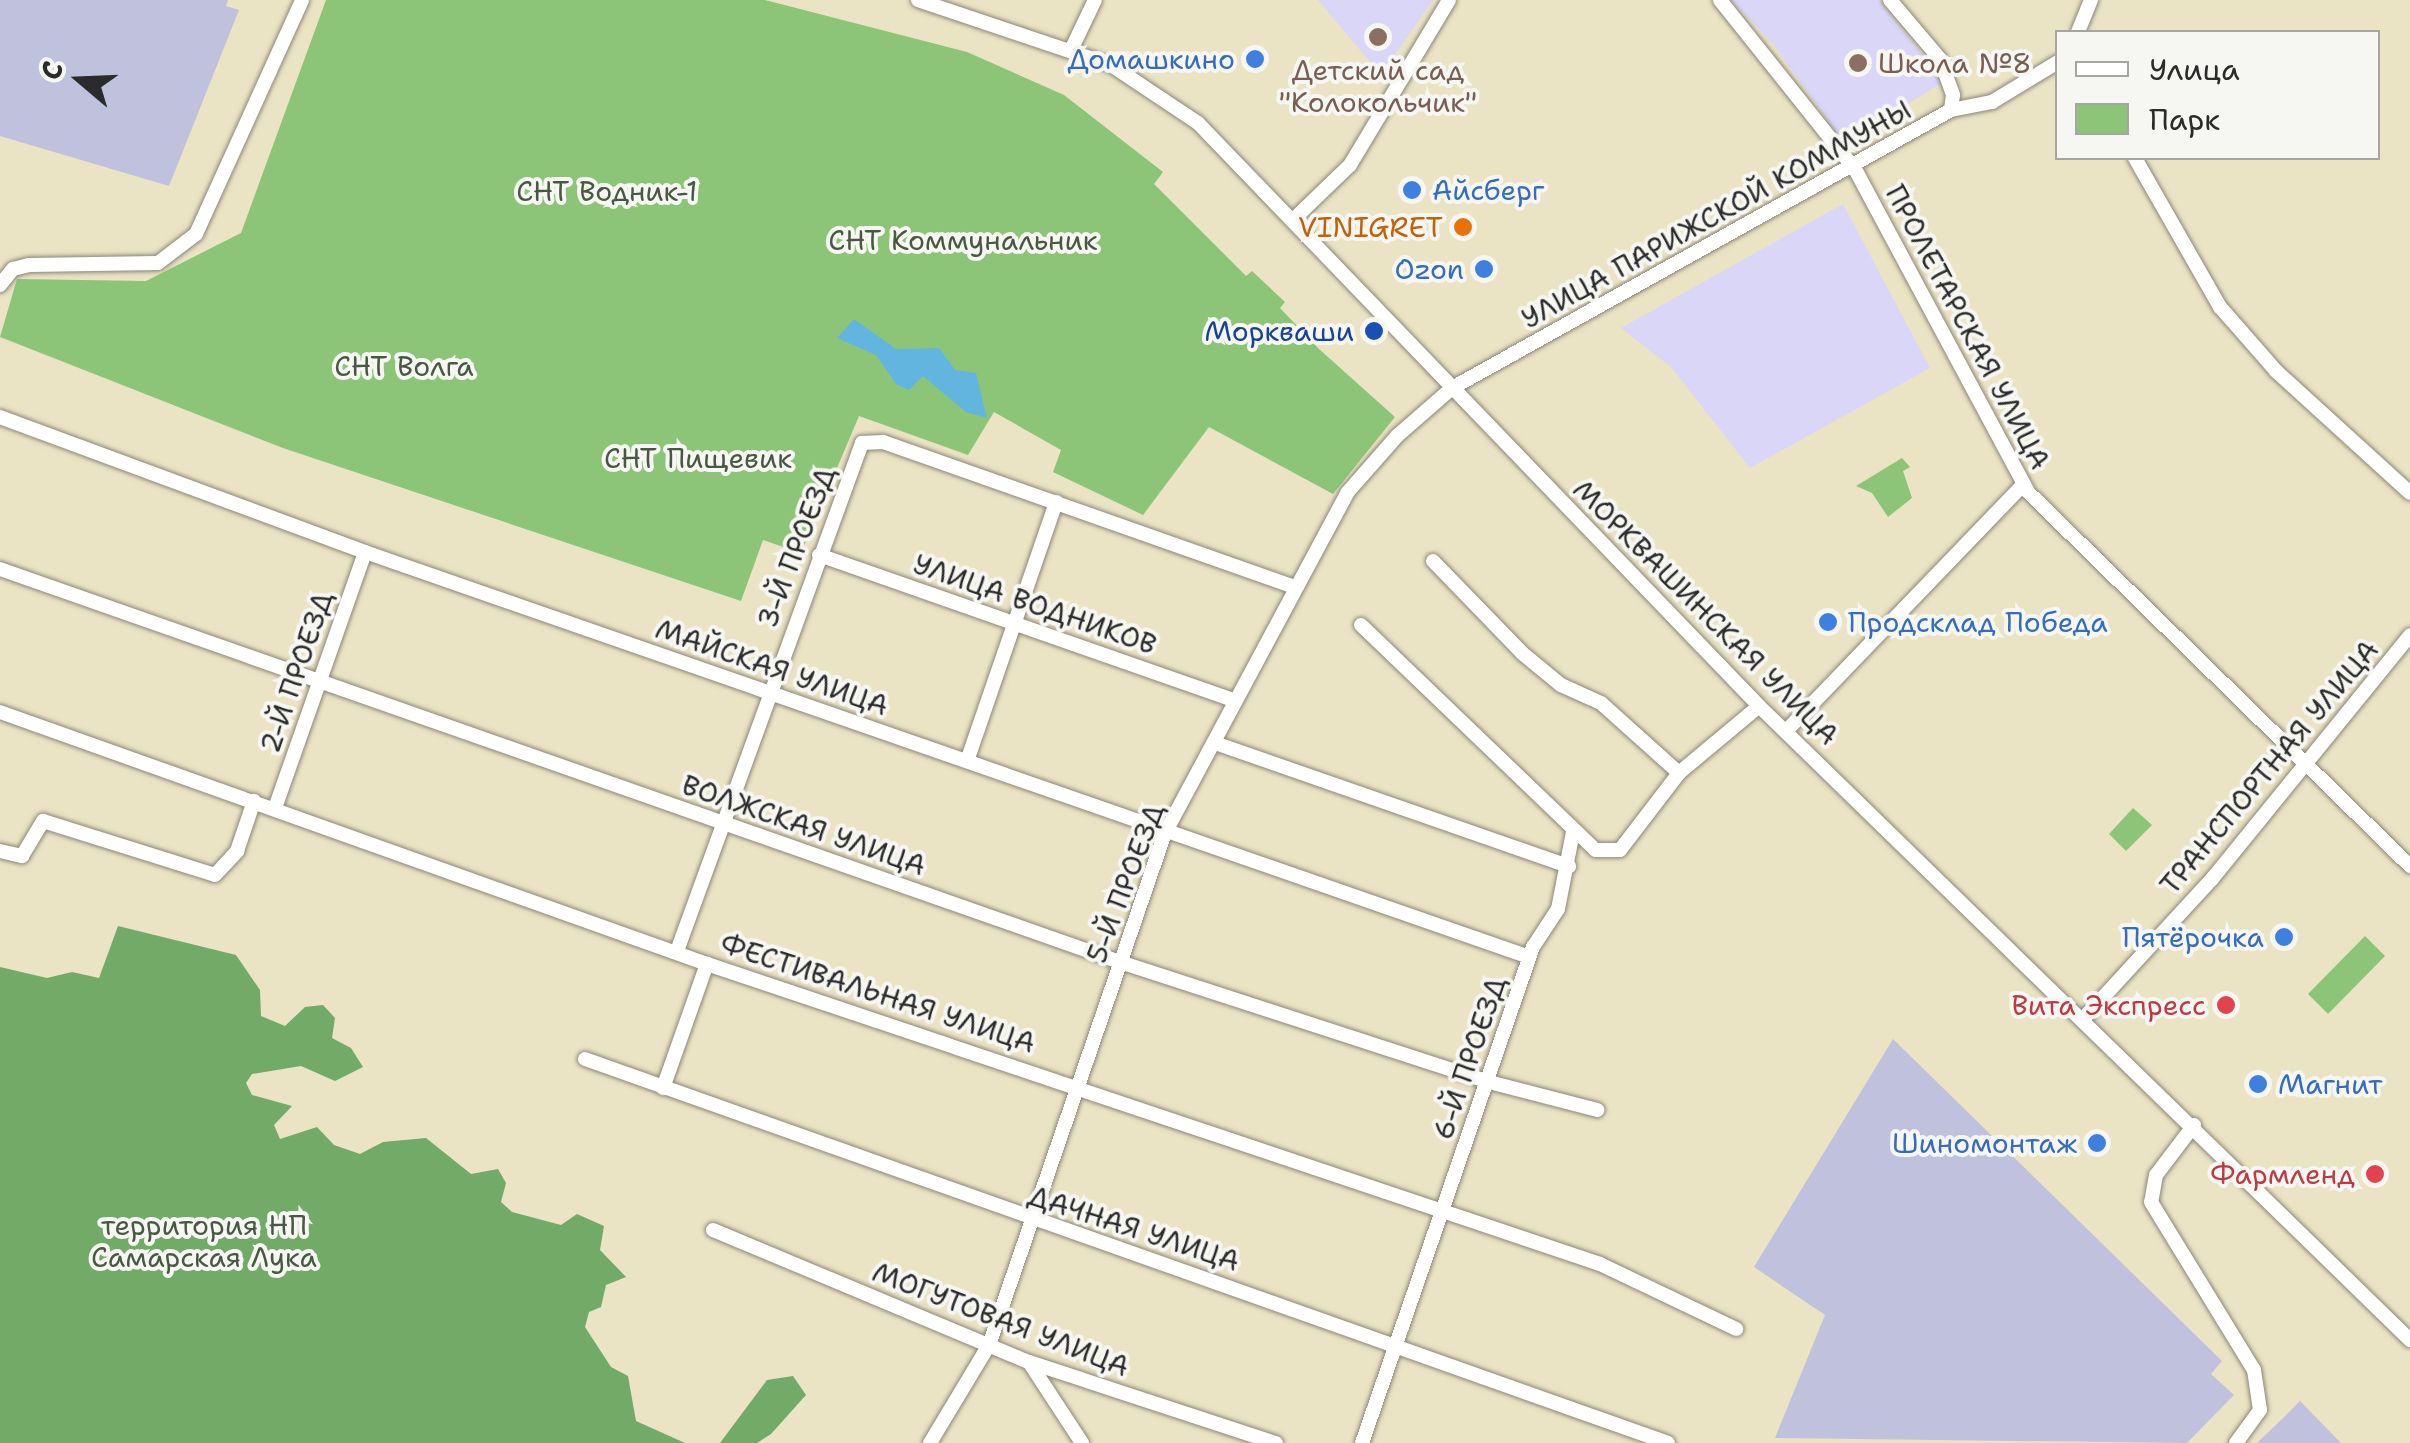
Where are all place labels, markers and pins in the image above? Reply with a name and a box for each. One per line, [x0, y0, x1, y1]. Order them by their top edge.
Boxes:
marker: Детский сад "Колокольчик" [1367, 26, 1389, 48]
place label: Домашкино [1068, 42, 1235, 76]
place label: Школа №8 [1878, 46, 2032, 80]
marker: Домашкино [1244, 48, 1266, 70]
marker: Школа №8 [1847, 52, 1869, 74]
place label: Детский сад "Колокольчик" [1279, 53, 1477, 119]
place label: Айсберг [1432, 173, 1544, 207]
marker: Айсберг [1401, 179, 1423, 201]
place label: VINIGRET [1298, 210, 1443, 244]
marker: VINIGRET [1452, 216, 1474, 238]
place label: Ozon [1394, 252, 1464, 286]
marker: Ozon [1473, 258, 1495, 280]
place label: Моркваши [1204, 314, 1354, 348]
marker: Моркваши [1363, 320, 1385, 342]
place label: Продсклад Победа [1848, 605, 2108, 639]
marker: Продсклад Победа [1817, 611, 1839, 633]
place label: Пятёрочка [2122, 920, 2264, 954]
marker: Пятёрочка [2273, 926, 2295, 948]
place label: Вита Экспресс [2012, 988, 2206, 1022]
marker: Вита Экспресс [2215, 994, 2237, 1016]
place label: Магнит [2278, 1067, 2382, 1101]
marker: Магнит [2247, 1073, 2269, 1095]
place label: Шиномонтаж [1892, 1126, 2077, 1160]
marker: Шиномонтаж [2086, 1132, 2108, 1154]
place label: Фармленд [2210, 1157, 2355, 1191]
marker: Фармленд [2364, 1163, 2386, 1185]

